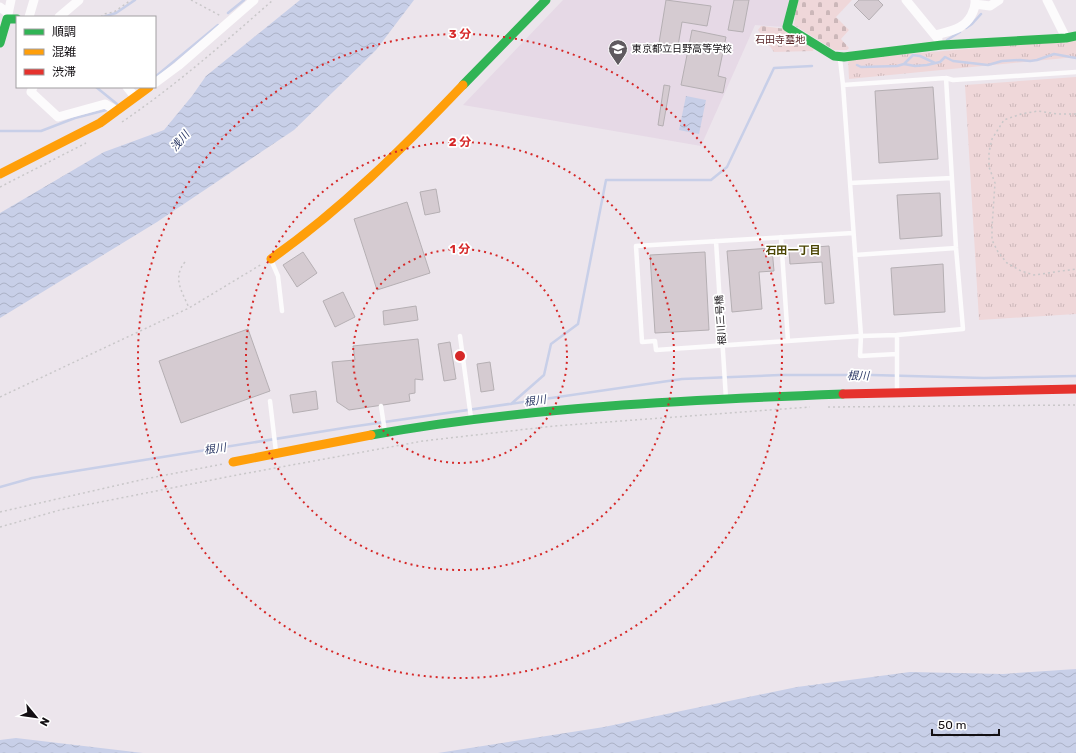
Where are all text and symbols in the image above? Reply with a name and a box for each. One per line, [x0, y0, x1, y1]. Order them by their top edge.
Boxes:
legend [16, 16, 156, 88]
text: 順調 [52, 25, 76, 39]
text: 3 分 [449, 27, 471, 41]
park label: 石田寺墓地 [755, 34, 806, 46]
school or university icon: 東京都立日野高等学校 [607, 38, 629, 66]
place label: 東京都立日野高等学校 [632, 43, 732, 55]
text: 混雑 [52, 45, 76, 59]
text: 渋滞 [52, 65, 76, 79]
water label: 浅川 [168, 128, 193, 154]
text: 2 分 [449, 135, 471, 149]
text: 1 分 [450, 242, 470, 256]
district label: 石田一丁目 [766, 244, 821, 257]
street label: 根川三号橋 [713, 295, 729, 345]
centre of rings [453, 349, 467, 363]
water label: 根川 [847, 369, 870, 383]
water label: 根川 [523, 393, 548, 409]
water label: 根川 [203, 441, 228, 457]
north arrow [16, 697, 56, 737]
scale bar [932, 711, 999, 737]
text: N [37, 715, 52, 728]
text: 50 m [938, 718, 966, 732]

